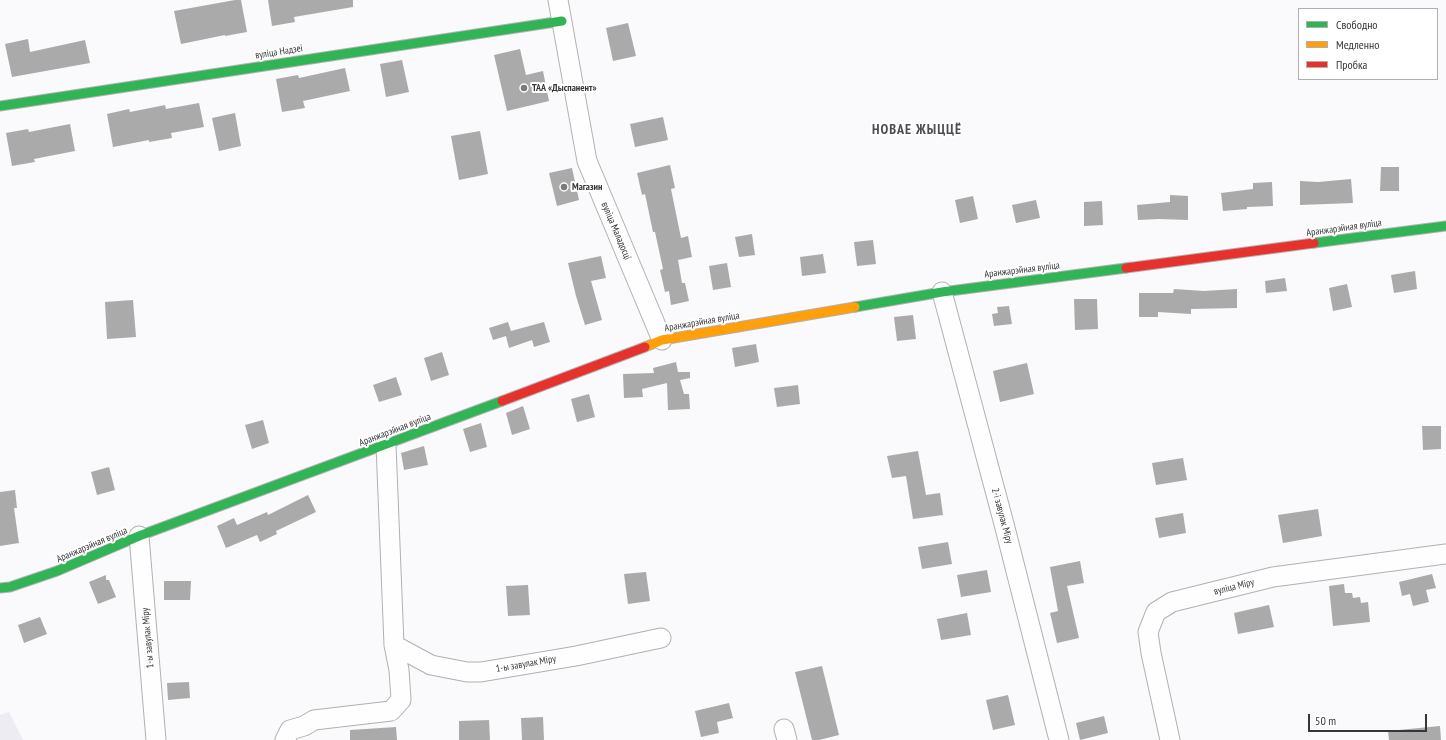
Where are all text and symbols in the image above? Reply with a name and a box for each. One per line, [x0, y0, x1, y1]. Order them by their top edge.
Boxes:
legend [1298, 8, 1438, 80]
text: Свободно [1336, 17, 1378, 32]
text: Медленно [1336, 37, 1379, 52]
street label: вуліца Надзеі [254, 42, 304, 62]
text: Пробка [1336, 57, 1367, 72]
place label: ТАА «Дыспанент» [532, 82, 596, 94]
marker: ТАА «Дыспанент» [519, 83, 529, 93]
district label: НОВАЕ ЖЫЦЦЁ [872, 122, 962, 138]
place label: Магазин [572, 181, 602, 193]
marker: Магазин [559, 182, 569, 192]
street label: вуліца Маладосці [598, 200, 634, 262]
street label: Аранжарэйная вуліца [1306, 217, 1382, 239]
street label: Аранжарэйная вуліца [984, 259, 1060, 281]
street label: Аранжарэйная вуліца [664, 310, 740, 334]
street label: Аранжарэйная вуліца [357, 411, 433, 449]
street label: 2-і завулак Міру [989, 487, 1015, 545]
street label: Аранжарэйная вуліца [55, 525, 129, 565]
street label: вуліца Міру [1213, 576, 1255, 598]
street label: 1-ы завулак Міру [139, 607, 157, 669]
street label: 1-ы завулак Міру [495, 653, 557, 675]
scale bar [1310, 706, 1429, 732]
text: 50 m [1315, 713, 1336, 728]

